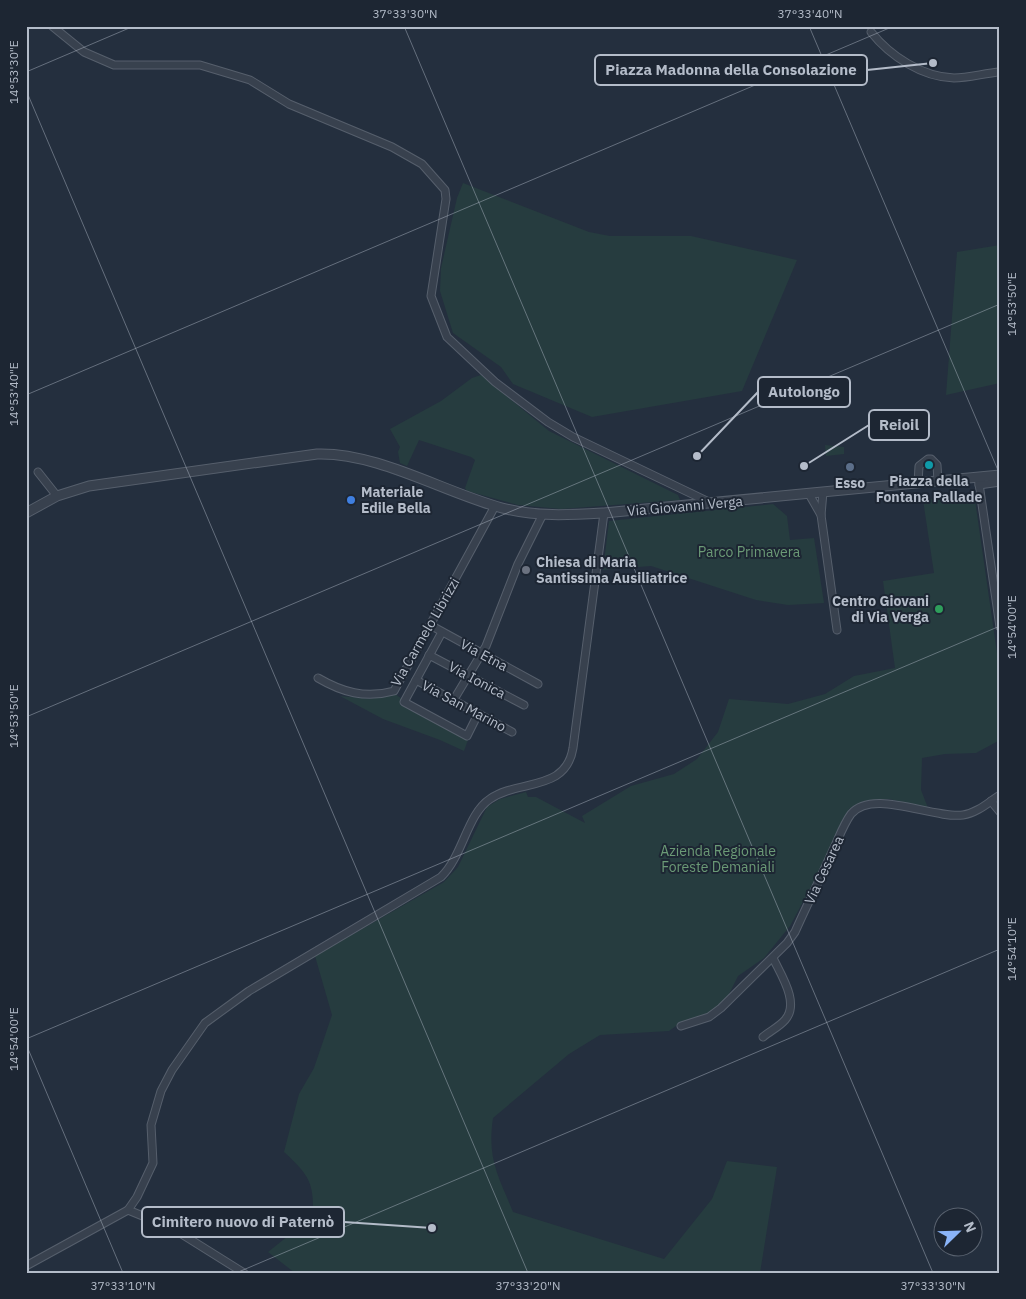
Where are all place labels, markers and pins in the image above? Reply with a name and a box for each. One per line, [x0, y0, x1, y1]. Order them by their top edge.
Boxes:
callout: Piazza Madonna della Consolazione [595, 55, 867, 85]
callout: Autolongo [758, 377, 850, 407]
callout: Reioil [869, 410, 929, 440]
marker: Piazza della Fontana Pallade [923, 459, 935, 471]
marker: Esso [844, 461, 856, 473]
place label: Piazza della Fontana Pallade [876, 472, 982, 506]
place label: Esso [835, 474, 865, 492]
place label: Materiale Edile Bella [361, 483, 431, 517]
marker: Materiale Edile Bella [345, 494, 357, 506]
place label: Chiesa di Maria Santissima Ausiliatrice [536, 553, 688, 587]
marker: Chiesa di Maria Santissima Ausiliatrice [520, 564, 532, 576]
place label: Centro Giovani di Via Verga [832, 592, 929, 626]
marker: Centro Giovani di Via Verga [933, 603, 945, 615]
callout: Cimitero nuovo di Paternò [142, 1207, 344, 1237]

